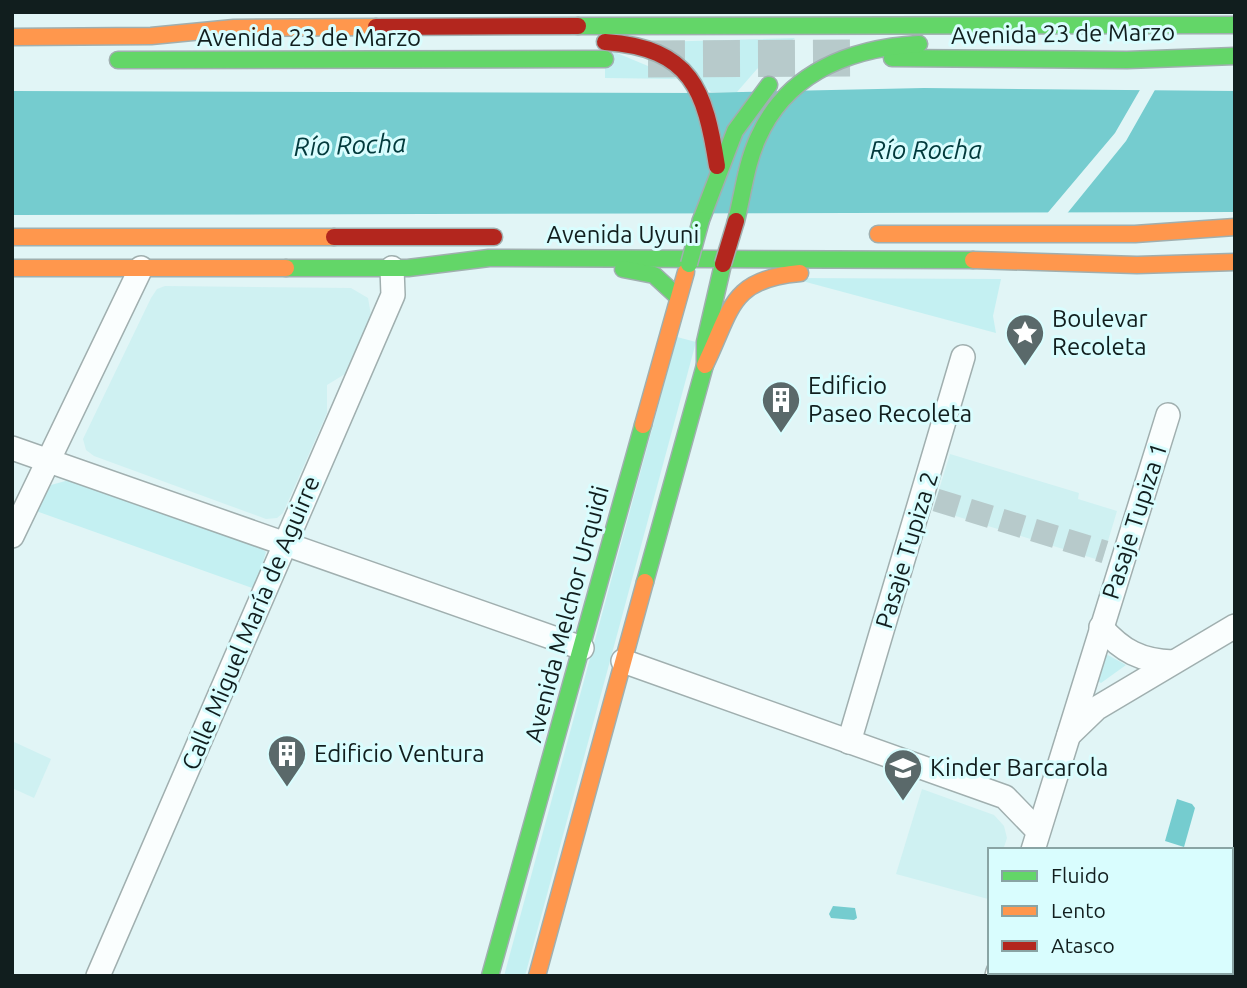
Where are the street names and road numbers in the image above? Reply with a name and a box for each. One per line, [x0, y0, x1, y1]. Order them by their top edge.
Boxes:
street label: Avenida 23 de Marzo [951, 18, 1175, 49]
street label: Avenida 23 de Marzo [197, 24, 421, 51]
street label: Avenida Uyuni [547, 221, 699, 248]
street label: Pasaje Tupiza 1 [1097, 439, 1172, 602]
street label: Pasaje Tupiza 2 [870, 468, 943, 631]
street label: Calle Miguel María de Aguirre [176, 472, 325, 774]
street label: Avenida Melchor Urquidi [519, 483, 614, 745]

